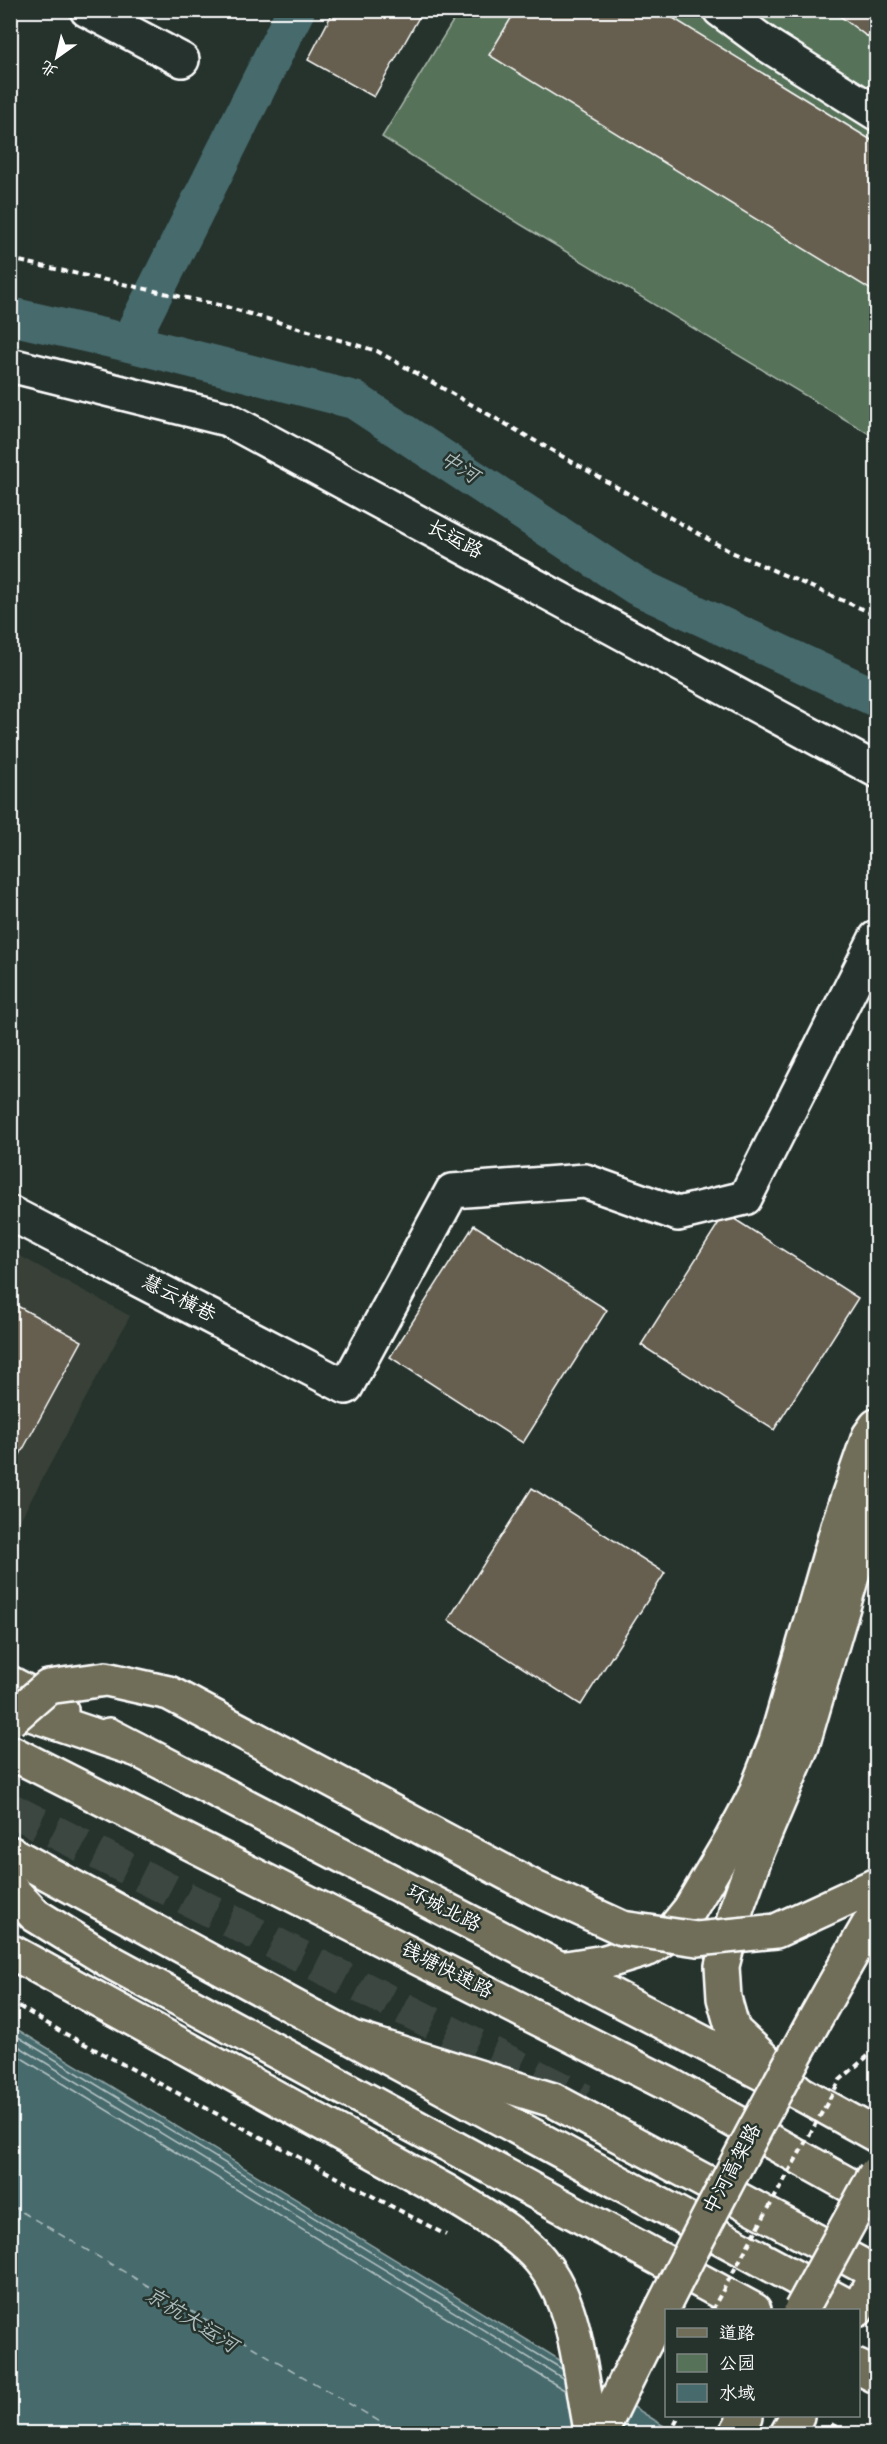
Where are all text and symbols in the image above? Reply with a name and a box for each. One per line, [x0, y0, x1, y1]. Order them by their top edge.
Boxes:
north arrow [27, 27, 87, 87]
text: 北 [37, 53, 63, 81]
water label: 中河 [432, 445, 486, 495]
street label: 长运路 [421, 515, 488, 568]
street label: 慧云横巷 [136, 1269, 221, 1331]
street label: 环城北路 [401, 1879, 486, 1941]
street label: 钱塘快速路 [395, 1937, 498, 2008]
street label: 中河高架路 [698, 2118, 770, 2221]
water label: 京杭大运河 [138, 2281, 245, 2364]
legend [665, 2309, 860, 2417]
text: 道路 [719, 2323, 755, 2348]
text: 公园 [719, 2353, 755, 2378]
text: 水域 [719, 2383, 755, 2408]

